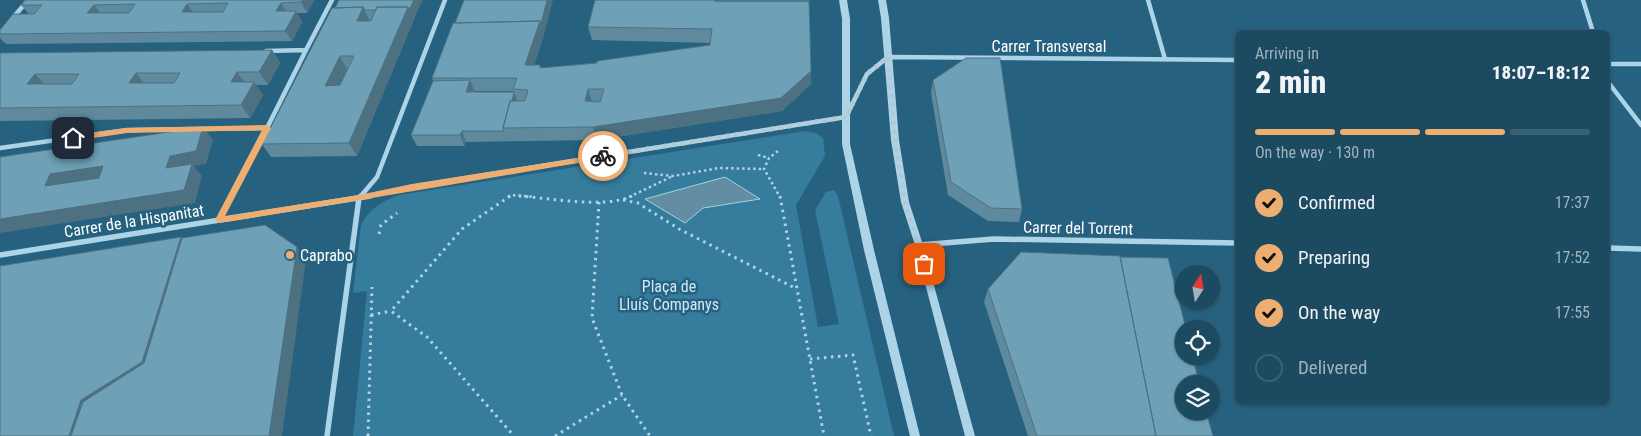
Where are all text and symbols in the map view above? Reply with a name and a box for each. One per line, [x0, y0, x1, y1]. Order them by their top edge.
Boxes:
street label: Carrer Transversal [992, 37, 1106, 56]
text: Arriving in [1255, 44, 1319, 63]
text: 18:07–18:12 [1492, 61, 1590, 84]
text: 2 min [1255, 63, 1326, 101]
pin [52, 117, 94, 159]
icon: home [59, 124, 87, 152]
courier [578, 131, 628, 181]
icon: bike [589, 142, 617, 170]
text: On the way · 130 m [1255, 143, 1375, 162]
icon: check [1255, 189, 1283, 217]
text: Confirmed [1298, 191, 1375, 214]
text: 17:37 [1555, 193, 1590, 212]
street label: Carrer de la Hispanitat [63, 201, 206, 241]
street label: Carrer del Torrent [1023, 218, 1133, 238]
pin [903, 243, 945, 285]
icon: check [1255, 244, 1283, 272]
place label: Caprabo [300, 246, 353, 265]
text: Preparing [1298, 246, 1370, 269]
text: 17:52 [1555, 248, 1590, 267]
marker: Caprabo [284, 249, 296, 261]
icon: bag [910, 250, 938, 278]
north arrow [1175, 265, 1220, 310]
map controls [1175, 265, 1220, 420]
park label: Plaça de Lluís Companys [619, 277, 719, 314]
icon: check [1255, 299, 1283, 327]
text: On the way [1298, 301, 1380, 324]
text: 17:55 [1555, 303, 1590, 322]
button: locate [1175, 320, 1220, 365]
text: Delivered [1298, 356, 1367, 379]
button: layers [1175, 375, 1220, 420]

